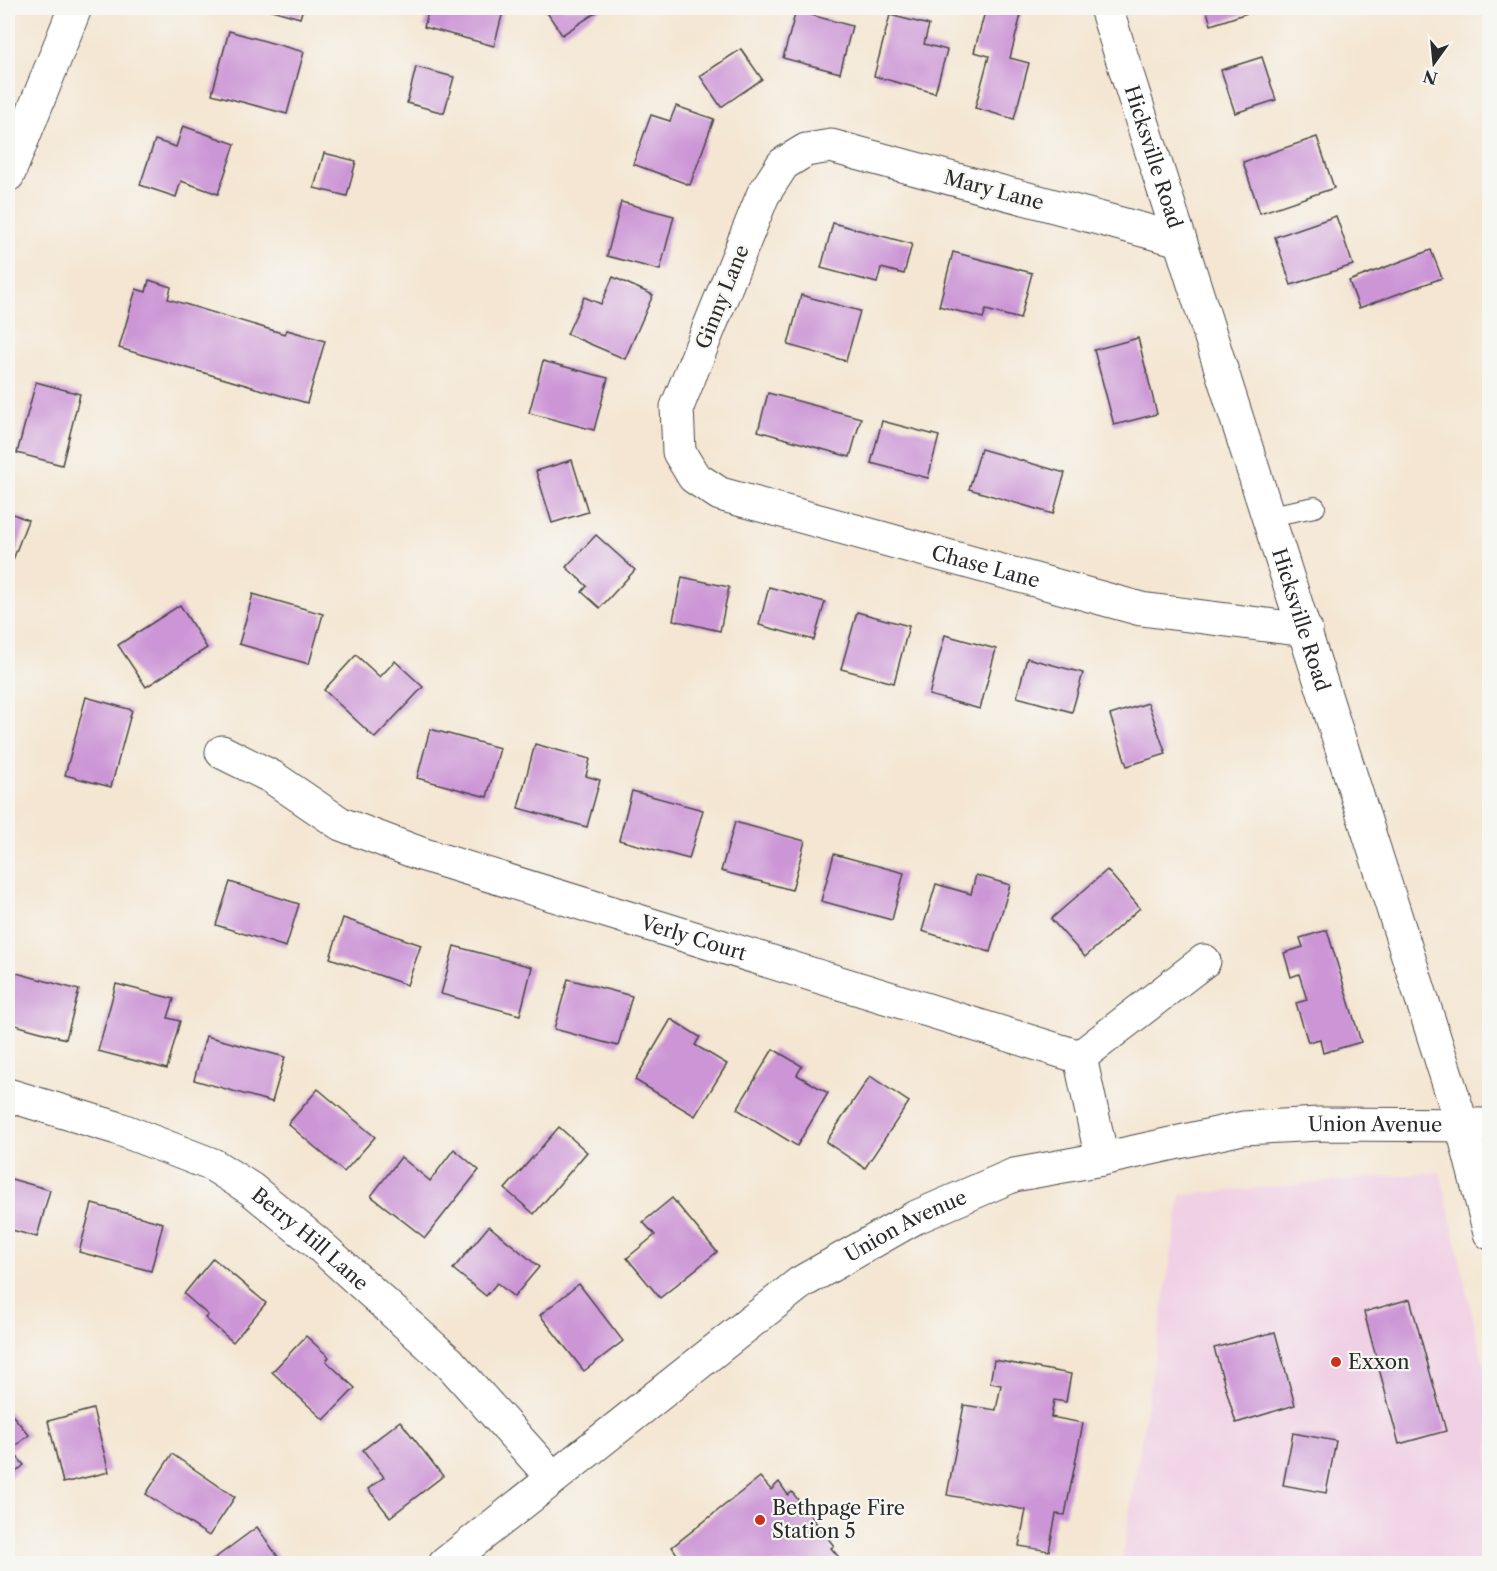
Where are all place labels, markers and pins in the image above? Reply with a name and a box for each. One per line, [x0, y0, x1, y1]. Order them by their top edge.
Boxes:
place label: Exxon [1348, 1350, 1410, 1374]
marker: Exxon [1329, 1355, 1343, 1369]
place label: Bethpage Fire Station 5 [772, 1496, 905, 1543]
marker: Bethpage Fire Station 5 [753, 1513, 767, 1527]

